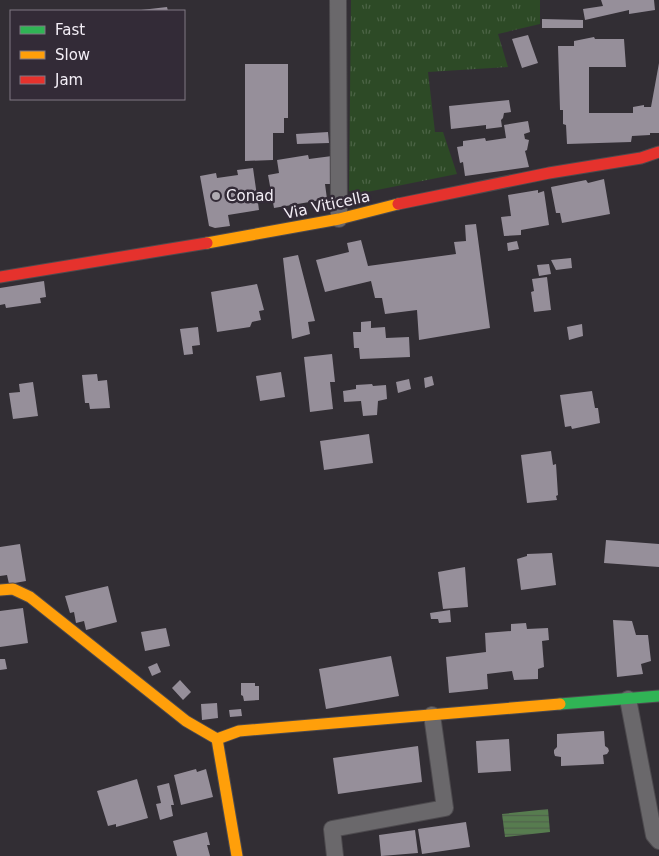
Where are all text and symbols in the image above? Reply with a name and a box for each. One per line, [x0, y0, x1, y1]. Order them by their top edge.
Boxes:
legend [10, 10, 185, 100]
text: Fast [55, 21, 85, 39]
text: Slow [55, 46, 90, 64]
text: Jam [54, 71, 83, 89]
place label: Conad [226, 187, 274, 205]
street label: Via Viticella [282, 187, 372, 223]
marker: Conad [210, 190, 222, 202]

